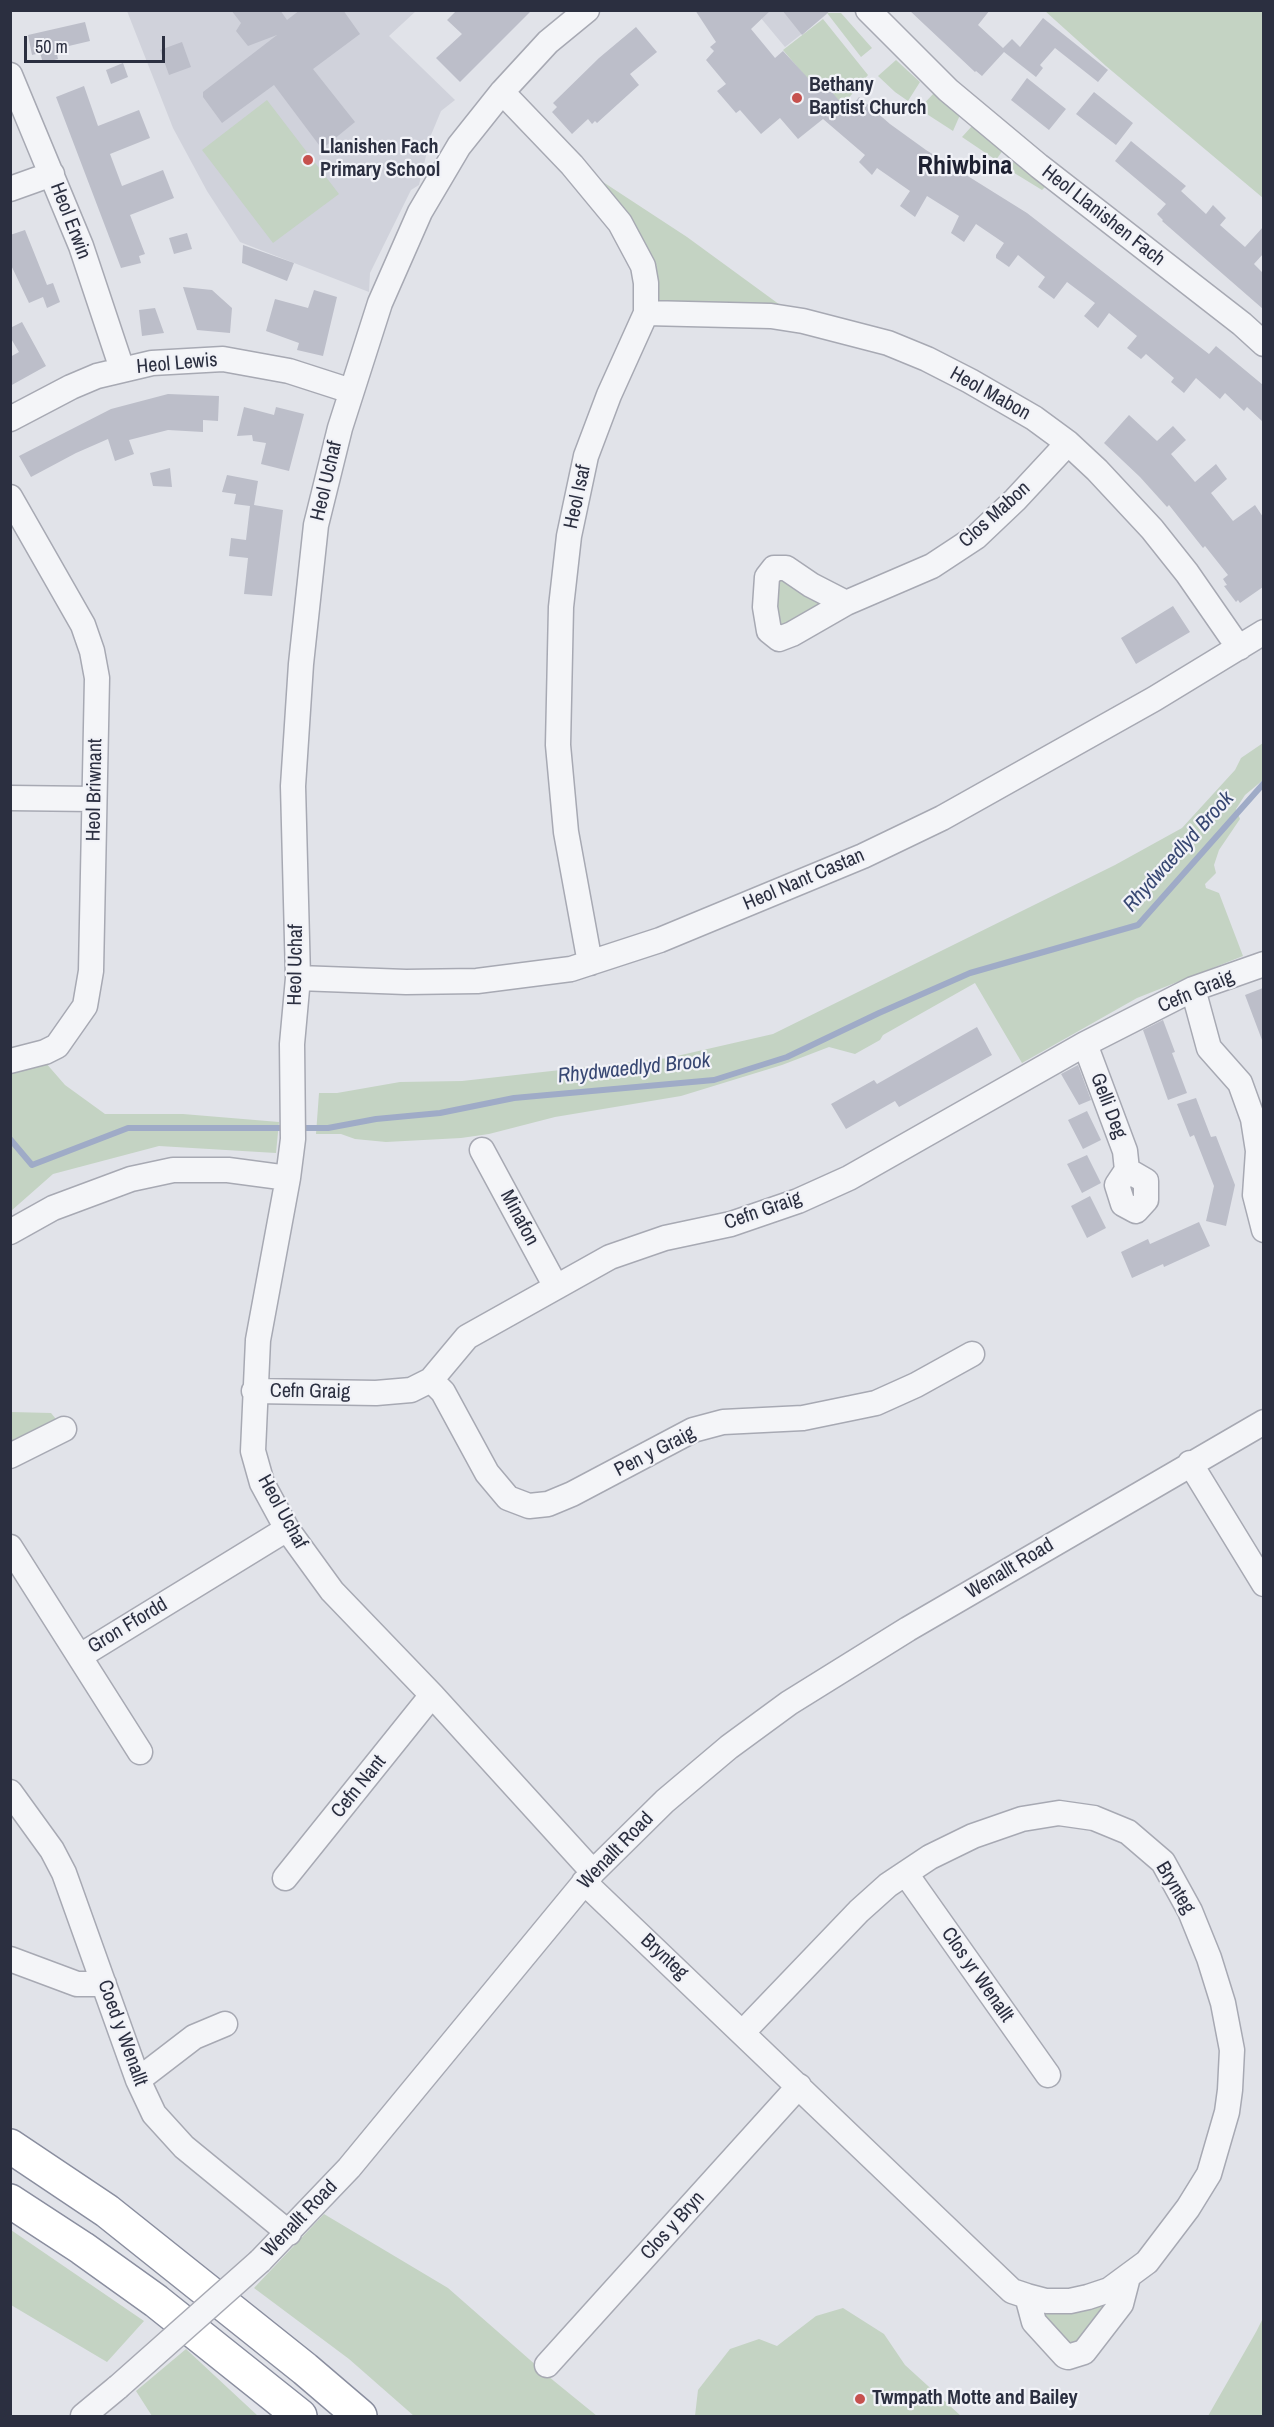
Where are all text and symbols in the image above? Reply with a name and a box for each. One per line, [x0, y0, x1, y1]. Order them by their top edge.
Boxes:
scale bar [27, 24, 168, 62]
text: 50 m [35, 34, 68, 59]
place label: Bethany Baptist Church [809, 74, 927, 121]
marker: Bethany Baptist Church [790, 91, 804, 105]
place label: Llanishen Fach Primary School [320, 136, 440, 183]
district label: Rhiwbina [918, 151, 1012, 183]
marker: Llanishen Fach Primary School [301, 153, 315, 167]
street label: Heol Llanishen Fach [1037, 160, 1169, 272]
street label: Heol Erwin [44, 179, 96, 263]
street label: Heol Lewis [136, 349, 218, 379]
street label: Heol Mabon [946, 362, 1034, 426]
street label: Heol Uchaf [306, 439, 348, 523]
street label: Heol Isaf [560, 463, 596, 531]
street label: Clos Mabon [954, 477, 1036, 553]
street label: Heol Briwnant [82, 738, 108, 842]
water label: Rhydwaedlyd Brook [1118, 787, 1240, 917]
street label: Heol Nant Castan [740, 844, 868, 916]
street label: Heol Uchaf [283, 924, 309, 1006]
street label: Cefn Graig [1154, 965, 1238, 1019]
water label: Rhydwaedlyd Brook [557, 1048, 711, 1090]
street label: Gelli Deg [1085, 1070, 1131, 1142]
street label: Minafon [494, 1186, 544, 1250]
street label: Cefn Graig [721, 1187, 805, 1235]
street label: Cefn Graig [270, 1379, 350, 1405]
street label: Pen y Graig [611, 1421, 699, 1483]
street label: Heol Uchaf [252, 1471, 312, 1553]
street label: Wenallt Road [962, 1533, 1058, 1605]
street label: Gron Ffordd [84, 1593, 172, 1659]
street label: Cefn Nant [326, 1751, 392, 1823]
street label: Wenallt Road [573, 1807, 659, 1895]
street label: Brynteg [1150, 1858, 1200, 1918]
street label: Clos yr Wenallt [936, 1923, 1018, 2027]
street label: Brynteg [635, 1929, 693, 1985]
street label: Coed y Wenallt [92, 1977, 152, 2089]
street label: Wenallt Road [257, 2175, 343, 2263]
street label: Clos y Bryn [636, 2187, 710, 2265]
place label: Twmpath Motte and Bailey [872, 2387, 1078, 2411]
marker: Twmpath Motte and Bailey [853, 2392, 867, 2406]

